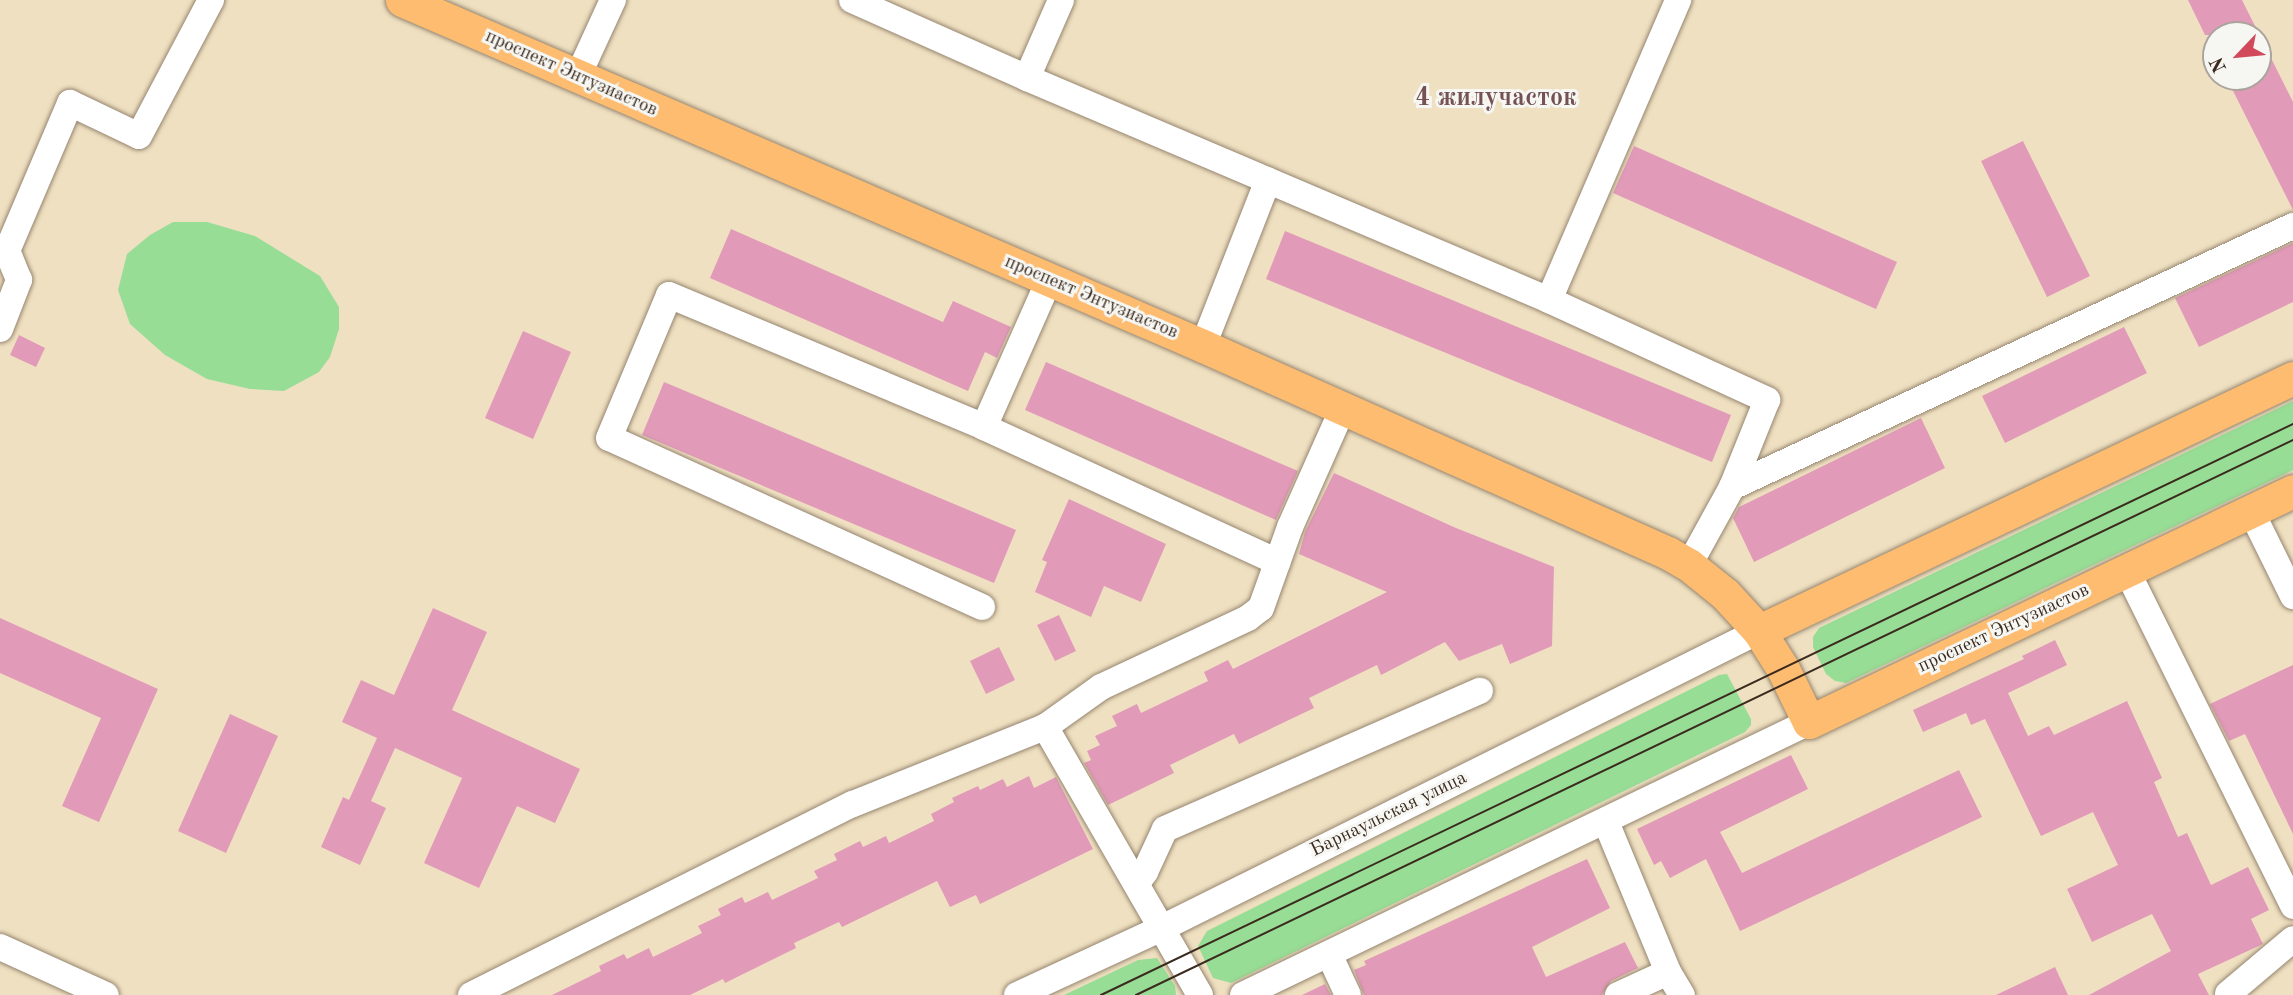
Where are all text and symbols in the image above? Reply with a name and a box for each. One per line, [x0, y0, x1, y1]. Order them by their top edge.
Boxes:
north arrow [2202, 21, 2272, 91]
street label: проспект Энтузиастов [481, 26, 661, 122]
text: N [2208, 54, 2231, 75]
district label: 4 жилучасток [1415, 83, 1577, 115]
street label: проспект Энтузиастов [1001, 251, 1181, 345]
street label: проспект Энтузиастов [1915, 579, 2093, 679]
street label: Барнаульская улица [1307, 767, 1471, 863]

